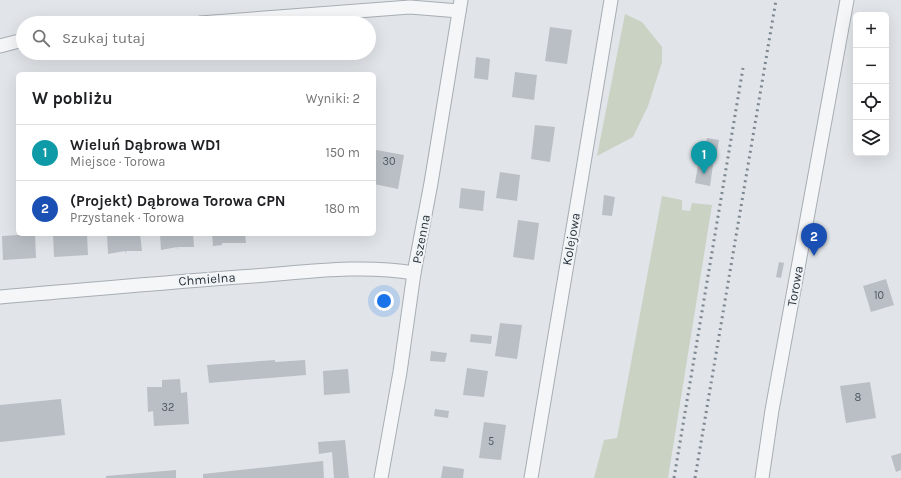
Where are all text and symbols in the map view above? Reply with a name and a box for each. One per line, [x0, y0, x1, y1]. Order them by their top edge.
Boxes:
map controls [853, 12, 889, 156]
button: + [853, 12, 889, 48]
search box [16, 16, 376, 60]
icon: search [30, 27, 52, 49]
text: Szukaj tutaj [62, 29, 146, 47]
button: − [853, 48, 889, 84]
button: locate [853, 84, 889, 120]
text: W pobliżu [32, 88, 113, 108]
text: Wyniki: 2 [306, 91, 360, 106]
button: layers [853, 120, 889, 156]
text: Wieluń Dąbrowa WD1 [70, 136, 221, 154]
pin: 1 [691, 141, 717, 174]
text: 1 [43, 145, 47, 160]
text: 150 m [325, 145, 360, 160]
text: Miejsce · Torowa [70, 154, 165, 169]
house number: 30 [382, 155, 396, 168]
text: (Projekt) Dąbrowa Torowa CPN [70, 192, 286, 210]
text: 2 [41, 201, 49, 216]
text: 180 m [325, 201, 360, 216]
text: Przystanek · Torowa [70, 210, 184, 225]
street label: Kolejowa [559, 212, 583, 266]
street label: Pszenna [409, 213, 433, 265]
pin: 2 [801, 223, 827, 256]
street label: Torowa [784, 265, 806, 307]
street label: Chmielna [178, 270, 236, 288]
house number: 10 [874, 289, 884, 302]
your location [374, 291, 394, 311]
house number: 8 [855, 391, 862, 404]
house number: 32 [162, 401, 174, 414]
house number: 5 [488, 435, 494, 448]

